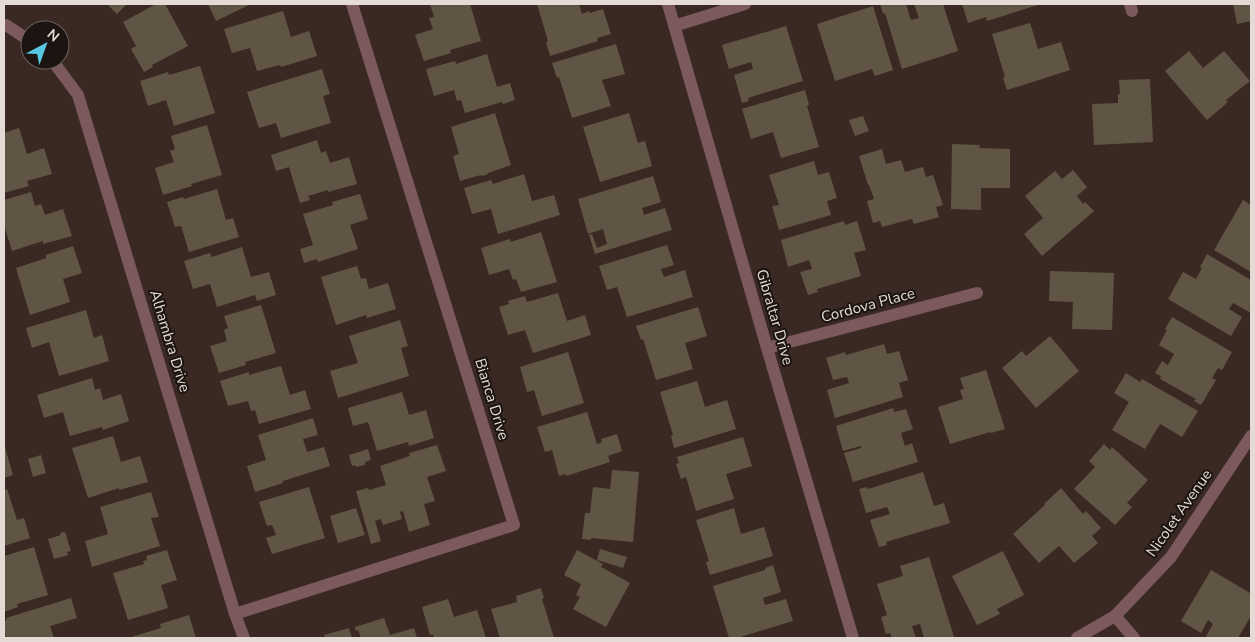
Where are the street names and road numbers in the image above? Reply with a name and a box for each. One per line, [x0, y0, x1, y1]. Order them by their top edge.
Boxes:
street label: Gibraltar Drive [752, 267, 798, 367]
street label: Cordova Place [819, 283, 917, 327]
street label: Alhambra Drive [145, 287, 195, 395]
street label: Bianca Drive [470, 356, 514, 442]
street label: Nicolet Avenue [1141, 465, 1217, 561]

